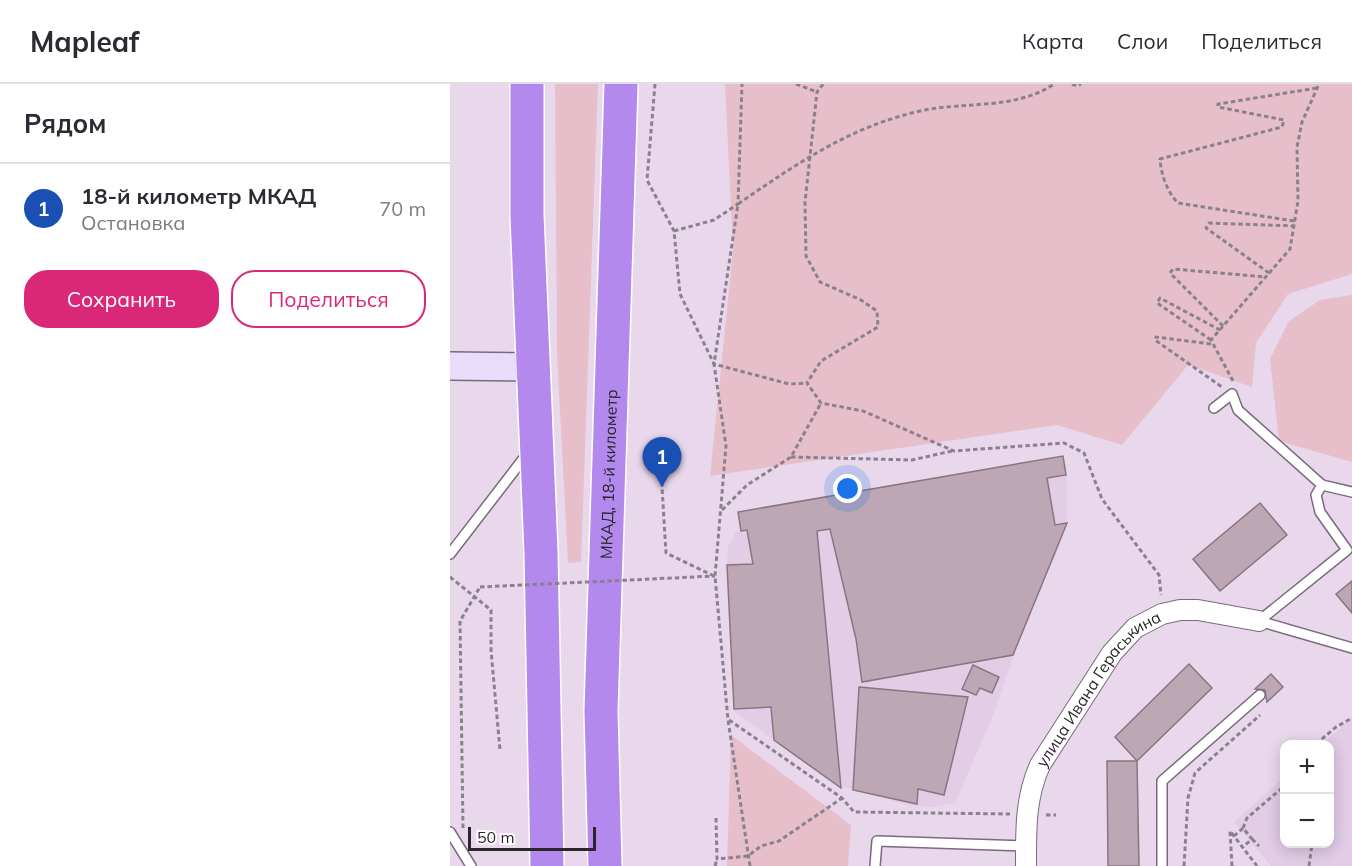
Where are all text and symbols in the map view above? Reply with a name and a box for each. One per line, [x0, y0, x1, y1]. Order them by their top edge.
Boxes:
text: Mapleaf [30, 24, 139, 59]
text: Карта [1022, 28, 1084, 54]
text: Слои [1117, 28, 1168, 54]
text: Поделиться [1201, 28, 1322, 54]
text: Рядом [24, 107, 107, 140]
text: 18-й километр МКАД [81, 182, 316, 210]
text: 1 [38, 196, 50, 221]
text: 70 m [379, 196, 426, 221]
text: Остановка [81, 210, 186, 235]
button: Сохранить [24, 270, 219, 328]
button: Поделиться [231, 270, 426, 328]
street label: МКАД, 18-й километр [596, 389, 621, 559]
pin: 1 [642, 438, 682, 487]
your location [833, 474, 862, 503]
street label: улица Ивана Гераськина [1031, 606, 1164, 771]
map controls [1280, 740, 1334, 848]
button: + [1280, 740, 1334, 794]
button: − [1280, 794, 1334, 848]
scale bar [468, 824, 596, 852]
text: 50 m [477, 827, 514, 847]

